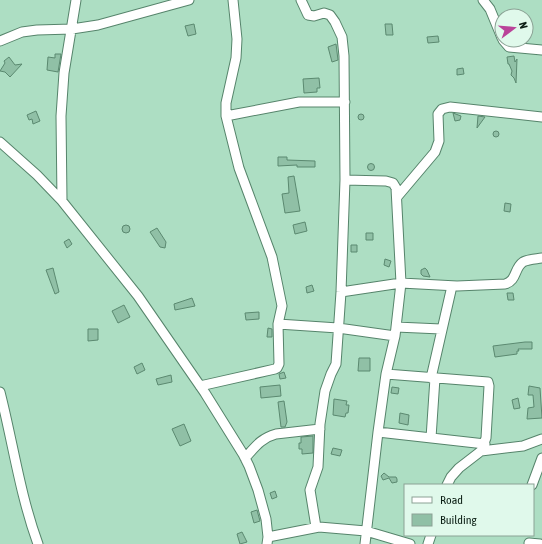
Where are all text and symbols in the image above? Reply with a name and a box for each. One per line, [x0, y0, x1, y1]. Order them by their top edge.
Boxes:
north arrow [494, 8, 534, 48]
text: N [517, 20, 530, 30]
legend [404, 484, 534, 536]
text: Road [440, 493, 463, 507]
text: Building [440, 513, 478, 527]

